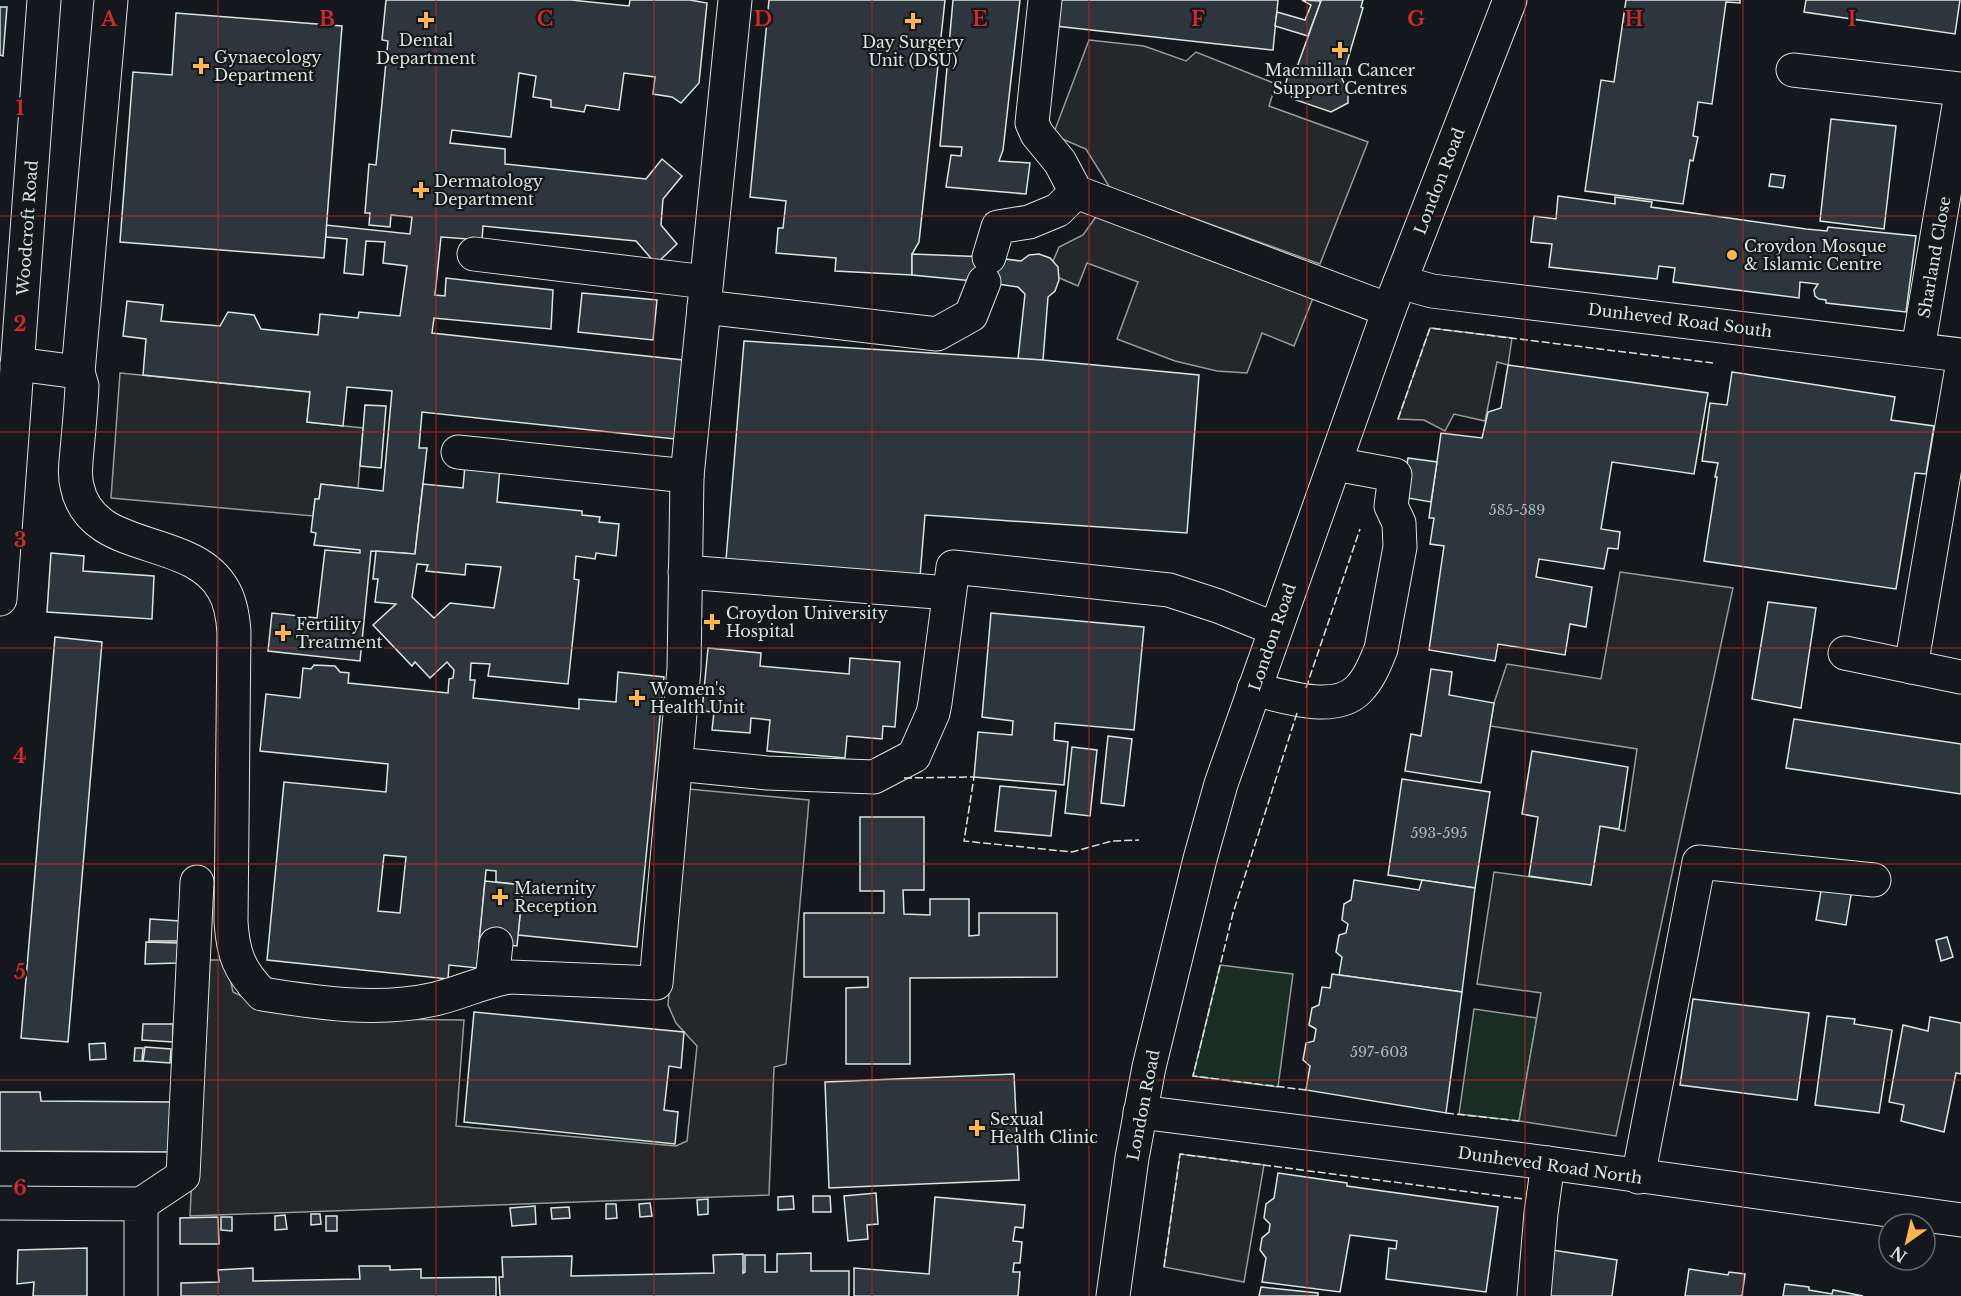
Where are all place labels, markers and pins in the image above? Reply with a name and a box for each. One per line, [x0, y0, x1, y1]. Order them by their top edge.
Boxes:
marker: Dental Department [417, 11, 435, 29]
marker: Day Surgery Unit (DSU) [904, 12, 922, 30]
place label: Dental Department [376, 30, 476, 68]
place label: Day Surgery Unit (DSU) [862, 32, 965, 70]
marker: Macmillan Cancer Support Centres [1331, 41, 1349, 59]
place label: Gynaecology Department [214, 47, 322, 85]
marker: Gynaecology Department [192, 57, 210, 75]
place label: Macmillan Cancer Support Centres [1265, 60, 1416, 98]
place label: Dermatology Department [434, 171, 544, 209]
marker: Dermatology Department [412, 181, 430, 199]
place label: Croydon Mosque & Islamic Centre [1744, 236, 1886, 274]
marker: Croydon Mosque & Islamic Centre [1725, 248, 1739, 262]
place label: Croydon University Hospital [726, 603, 889, 641]
marker: Croydon University Hospital [703, 613, 721, 631]
place label: Fertility Treatment [296, 614, 383, 652]
marker: Fertility Treatment [274, 624, 292, 642]
place label: Women's Health Unit [649, 679, 745, 717]
marker: Women's Health Unit [628, 689, 646, 707]
place label: Maternity Reception [514, 878, 597, 916]
marker: Maternity Reception [491, 888, 509, 906]
place label: Sexual Health Clinic [990, 1109, 1098, 1147]
marker: Sexual Health Clinic [968, 1119, 986, 1137]

